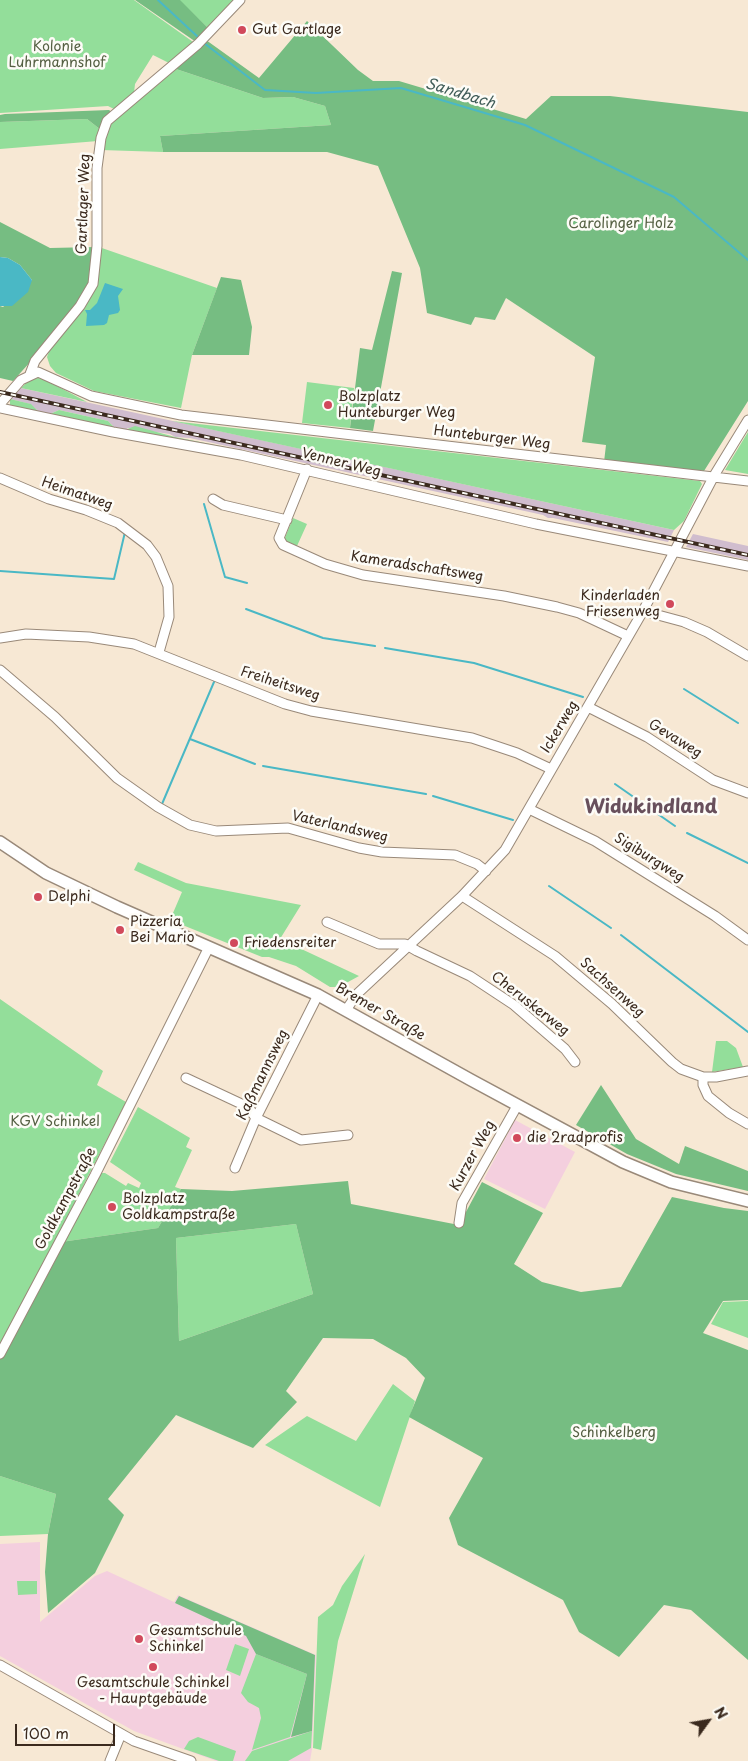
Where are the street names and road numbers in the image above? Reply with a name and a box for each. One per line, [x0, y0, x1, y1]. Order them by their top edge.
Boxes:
street label: Gartlager Weg [74, 153, 94, 255]
street label: Hunteburger Weg [433, 423, 551, 453]
street label: Venner Weg [300, 445, 382, 481]
street label: Heimatweg [39, 474, 115, 514]
street label: Kameradschaftsweg [350, 548, 484, 586]
street label: Freiheitsweg [238, 663, 322, 705]
street label: Ickerweg [538, 698, 582, 756]
street label: Gevaweg [645, 716, 705, 762]
street label: Vaterlandsweg [290, 808, 390, 846]
street label: Sigiburgweg [611, 830, 687, 886]
street label: Sachsenweg [576, 955, 648, 1021]
street label: Cheruskerweg [488, 968, 572, 1040]
street label: Bremer Straße [332, 980, 428, 1044]
street label: Kaßmannsweg [234, 1027, 292, 1123]
street label: Kurzer Weg [447, 1118, 499, 1194]
street label: Goldkampstraße [32, 1145, 100, 1253]

